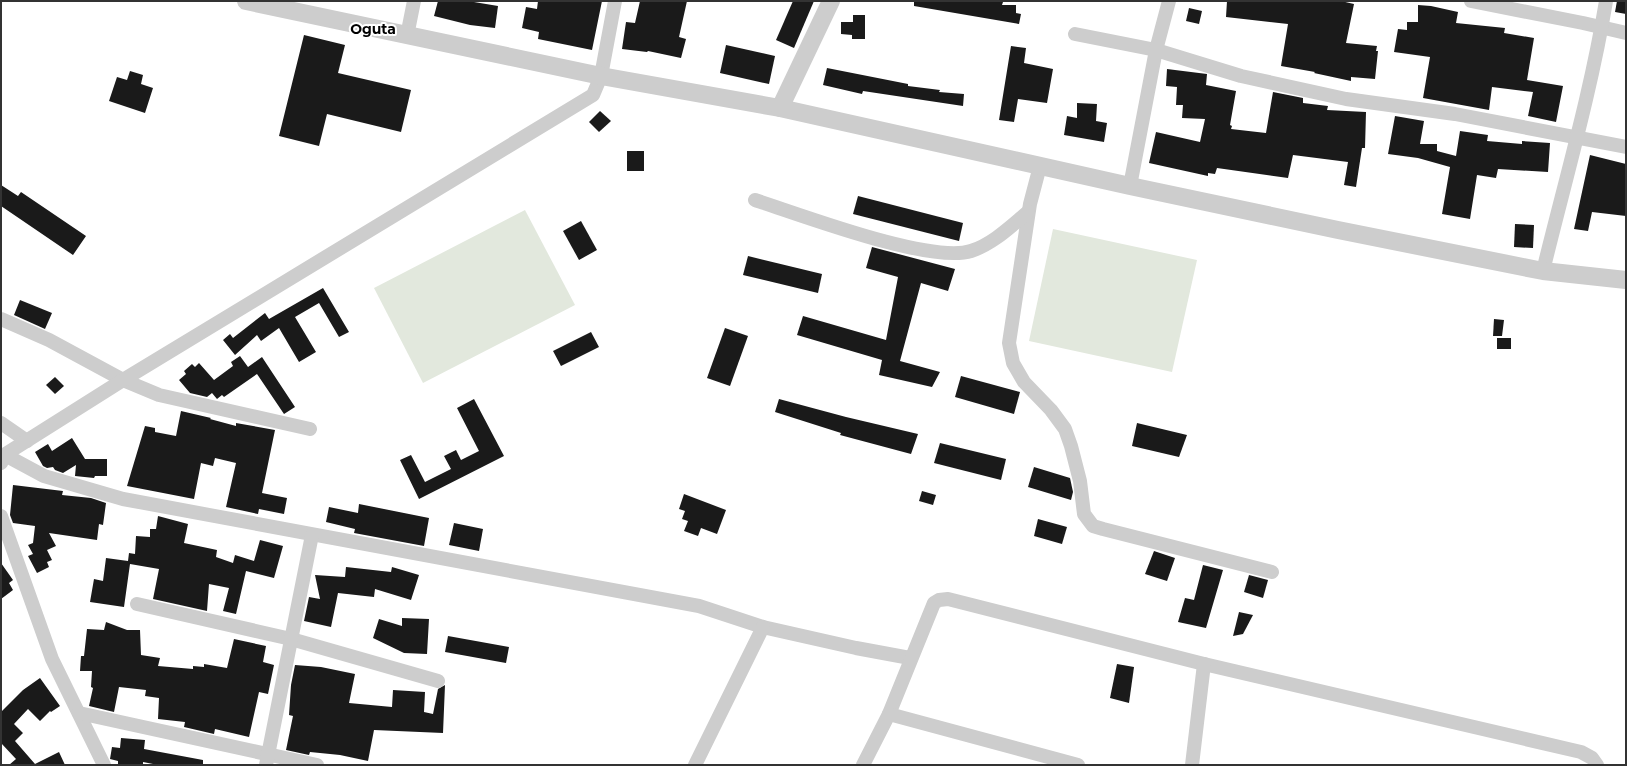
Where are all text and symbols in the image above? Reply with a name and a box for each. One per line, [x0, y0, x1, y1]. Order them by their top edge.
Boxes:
district label: Oguta [350, 20, 396, 38]

